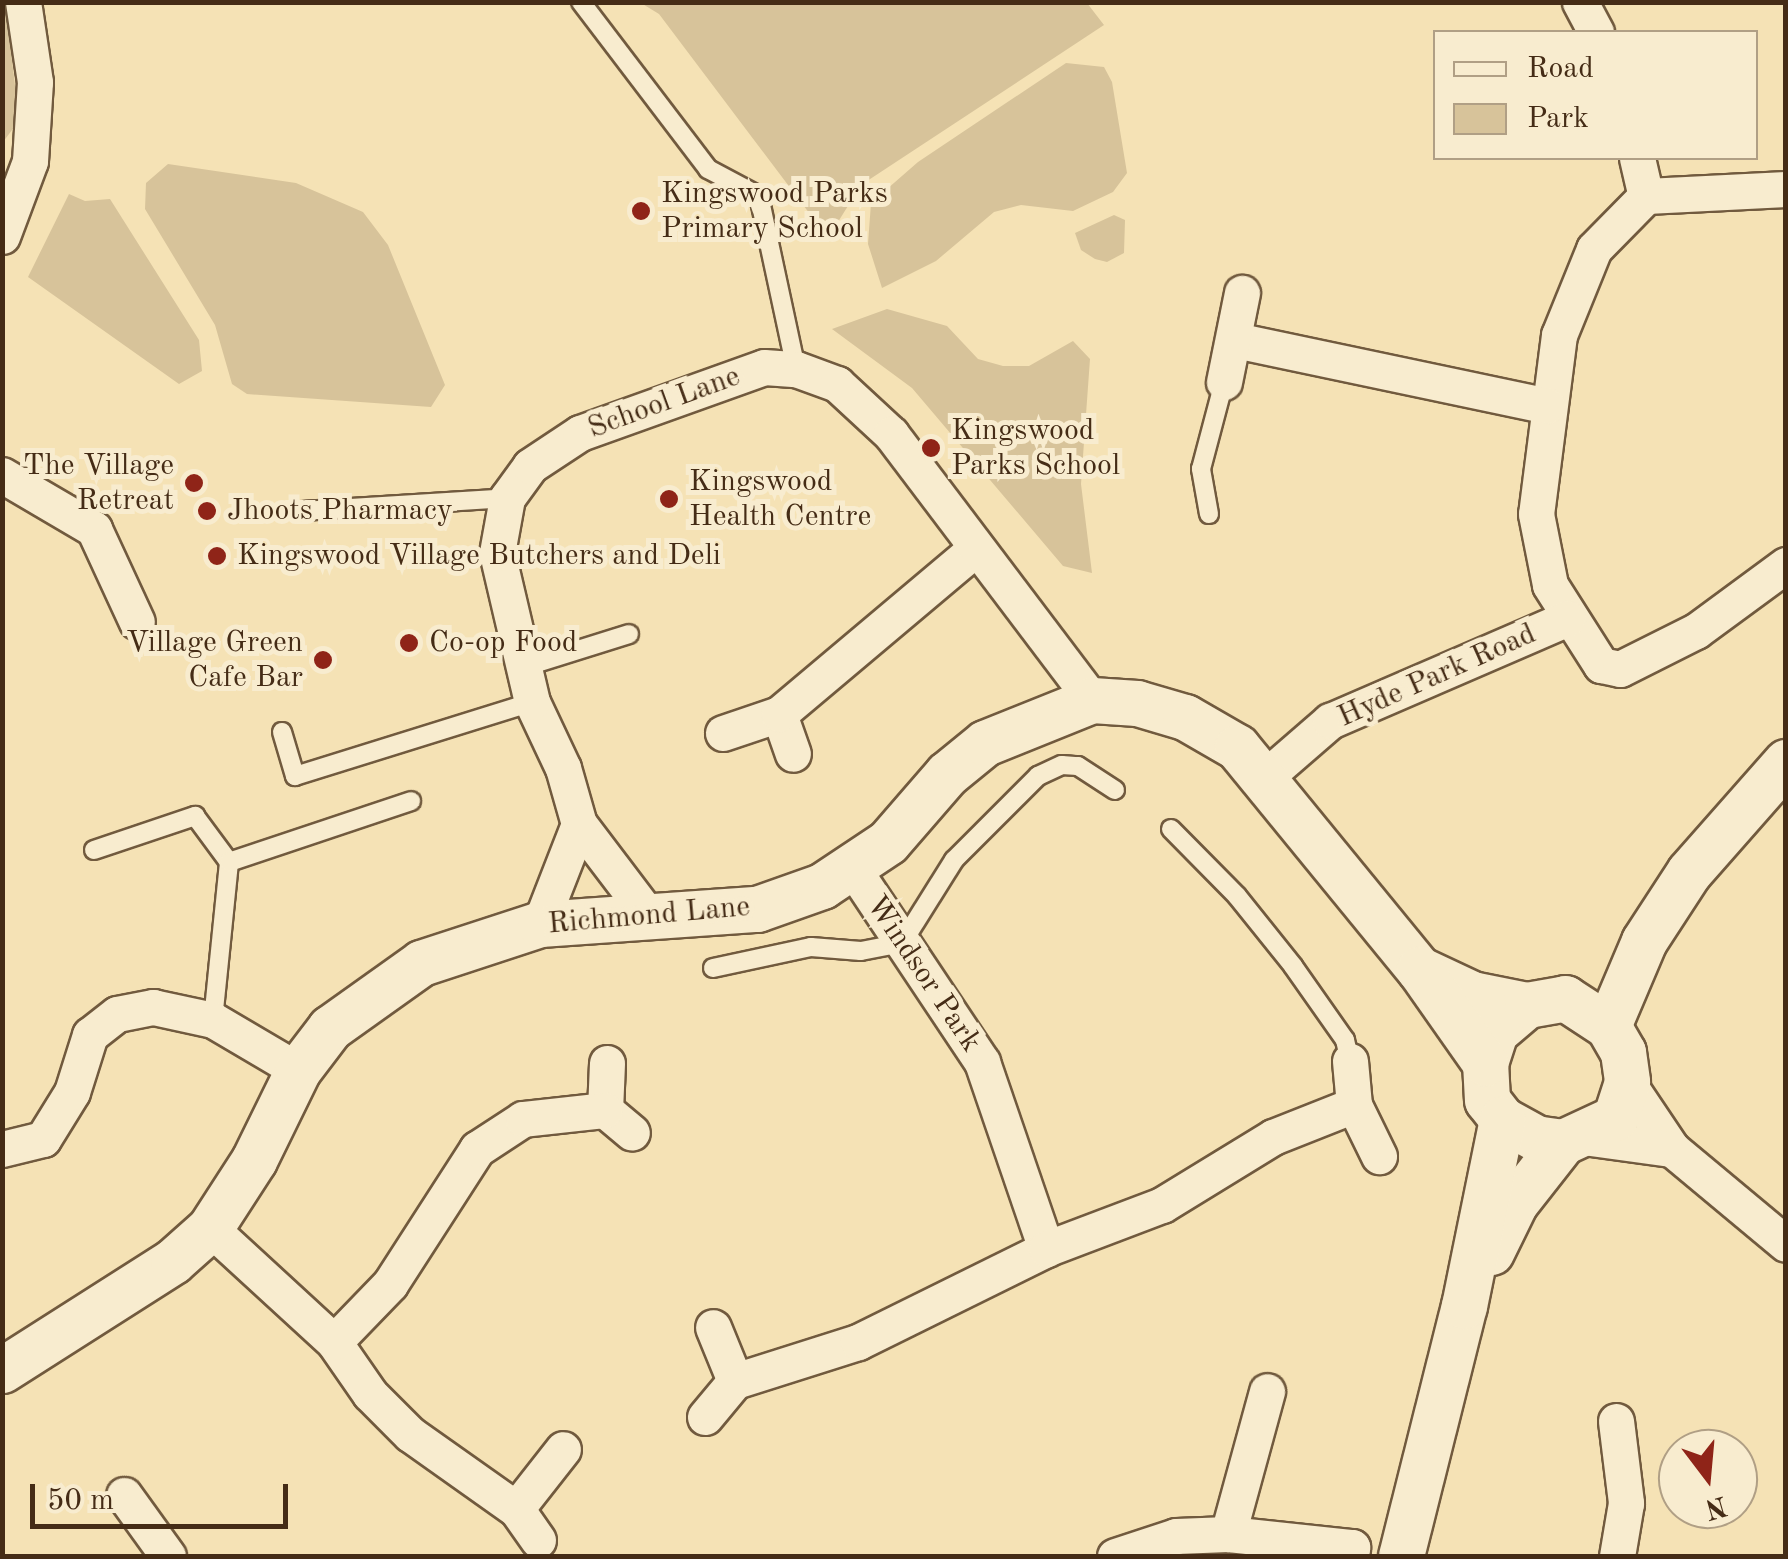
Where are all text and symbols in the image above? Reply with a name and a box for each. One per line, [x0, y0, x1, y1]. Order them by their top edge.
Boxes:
legend [1433, 30, 1758, 160]
text: Road [1527, 54, 1594, 84]
text: Park [1527, 104, 1589, 134]
place label: Kingswood Parks Primary School [661, 176, 888, 246]
marker: Kingswood Parks Primary School [630, 200, 652, 222]
street label: School Lane [583, 359, 745, 447]
place label: Kingswood Parks School [951, 413, 1120, 484]
marker: Kingswood Parks School [920, 437, 942, 459]
place label: The Village Retreat [23, 448, 174, 518]
place label: Kingswood Health Centre [689, 464, 871, 534]
marker: The Village Retreat [183, 472, 205, 494]
marker: Kingswood Health Centre [658, 488, 680, 510]
place label: Jhoots Pharmacy [227, 493, 453, 529]
marker: Jhoots Pharmacy [196, 500, 218, 522]
place label: Kingswood Village Butchers and Deli [237, 538, 721, 574]
marker: Kingswood Village Butchers and Deli [206, 545, 228, 567]
street label: Hyde Park Road [1332, 616, 1542, 736]
place label: Village Green Cafe Bar [126, 625, 303, 696]
place label: Co-op Food [429, 625, 577, 661]
marker: Co-op Food [398, 632, 420, 654]
marker: Village Green Cafe Bar [312, 649, 334, 671]
street label: Richmond Lane [546, 889, 752, 943]
street label: Windsor Park [857, 889, 989, 1059]
north arrow [1658, 1429, 1758, 1529]
scale bar [35, 1464, 292, 1526]
text: 50 m [47, 1486, 114, 1516]
text: N [1702, 1490, 1730, 1522]

